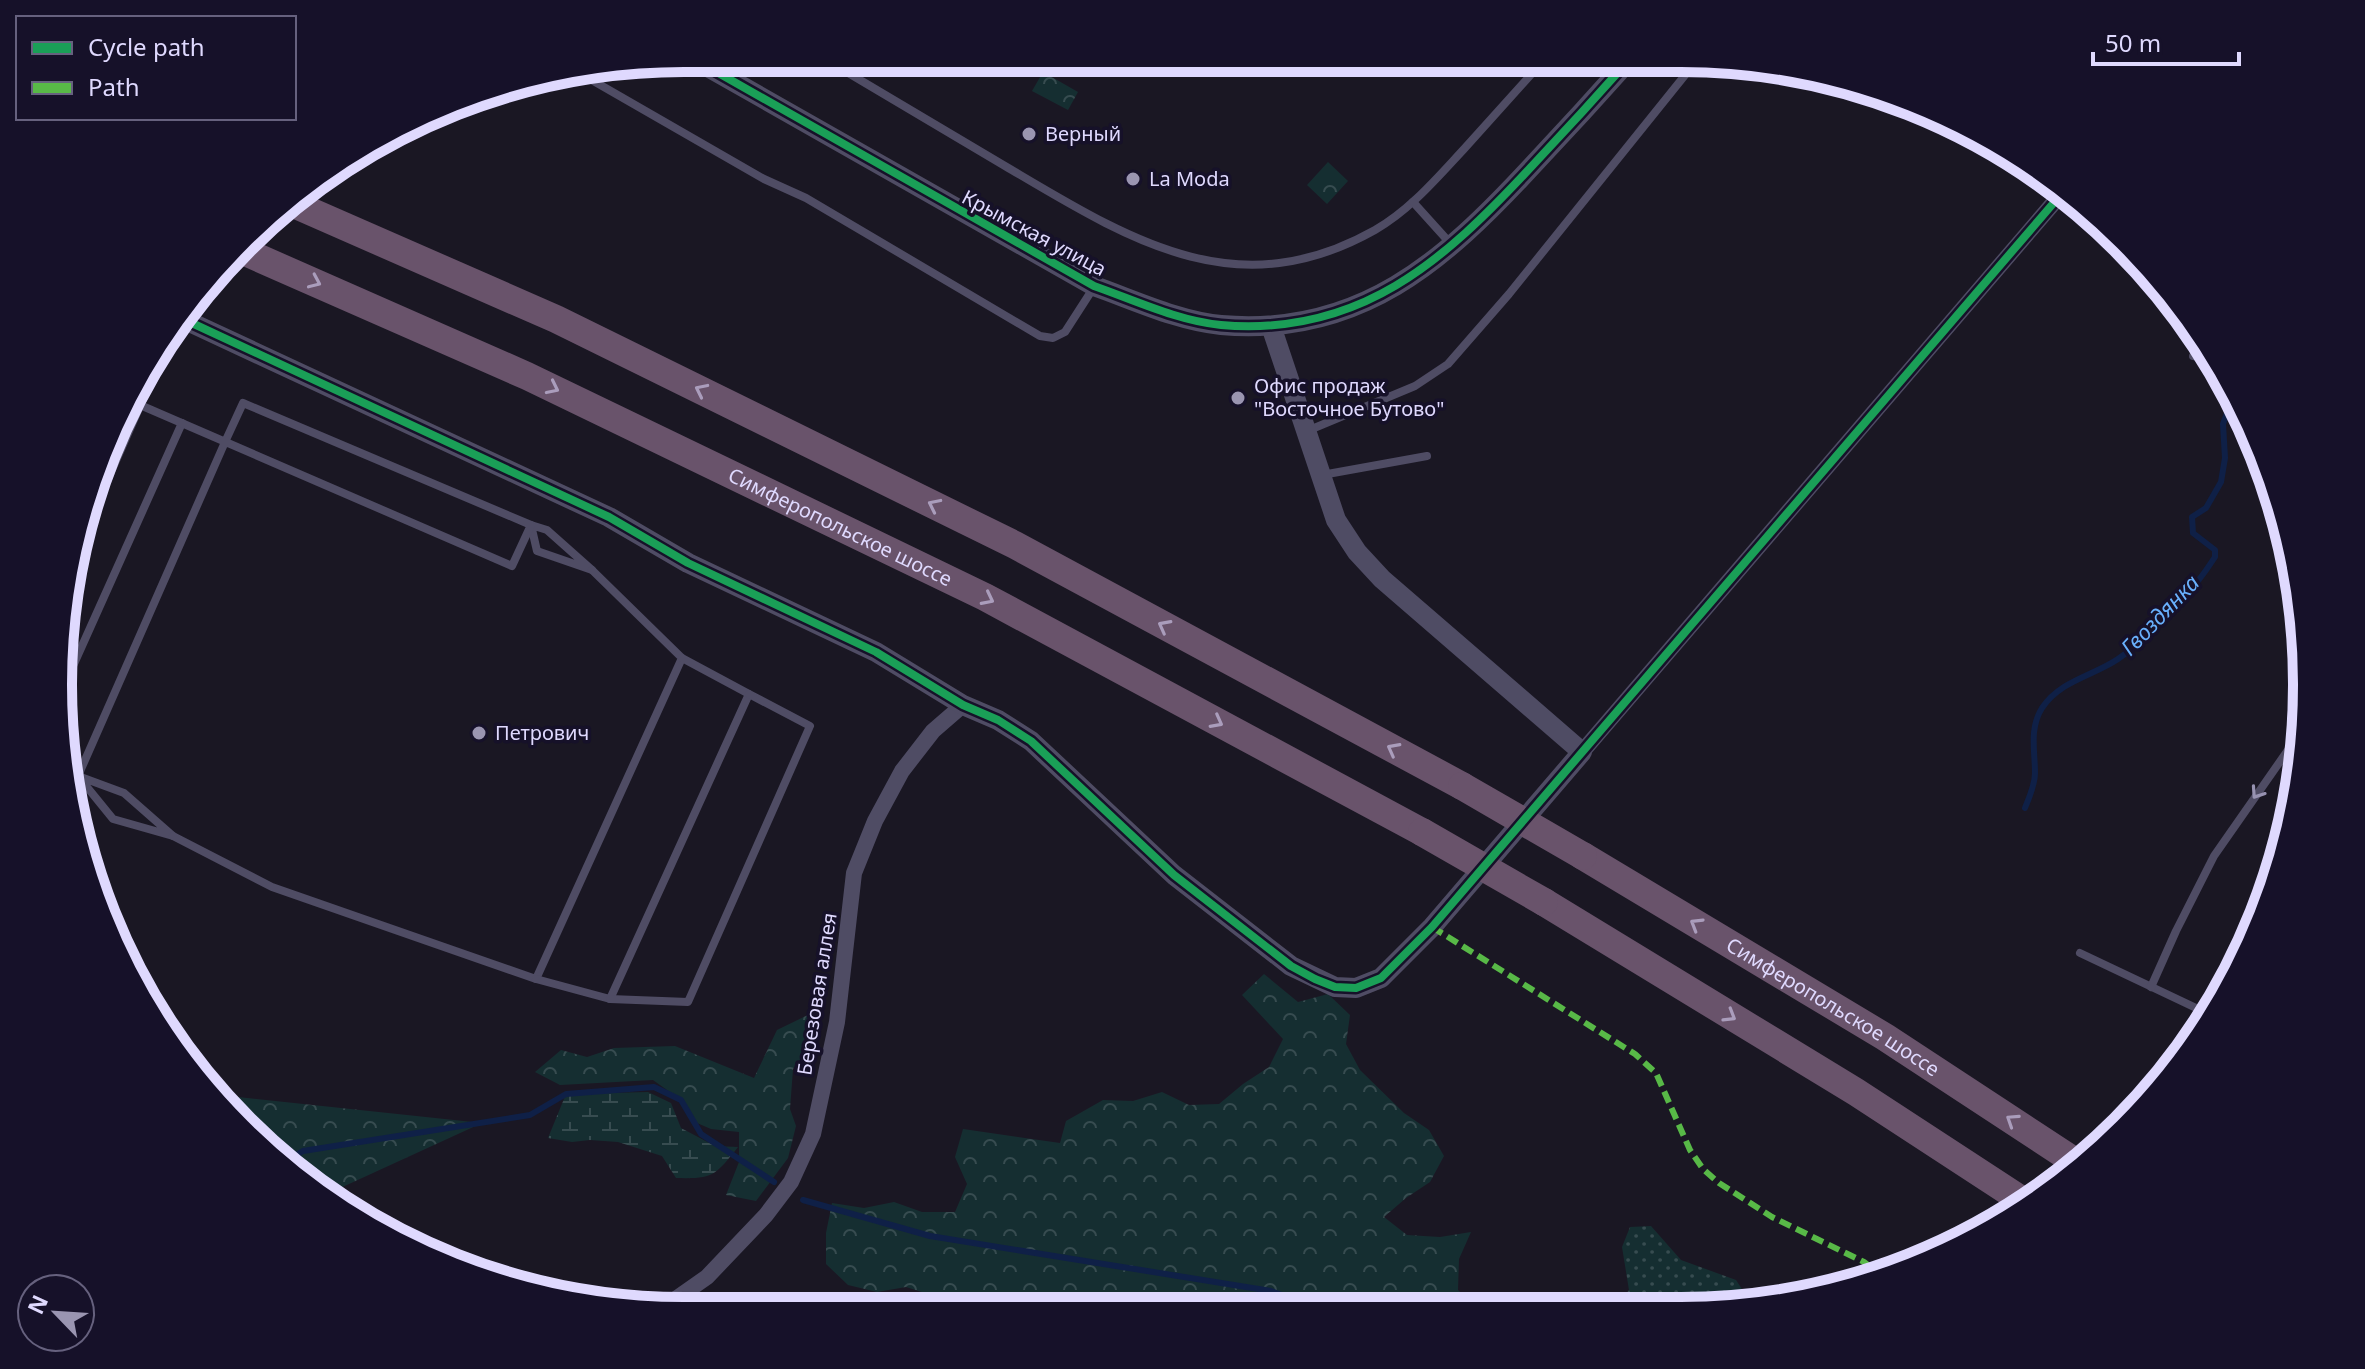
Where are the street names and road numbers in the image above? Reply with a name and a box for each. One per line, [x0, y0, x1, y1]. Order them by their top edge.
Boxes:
street label: Крымская улица [957, 183, 1111, 282]
street label: Симферопольское шоссе [724, 461, 957, 592]
street label: Березовая аллея [790, 911, 843, 1077]
street label: Симферопольское шоссе [1721, 931, 1945, 1082]

